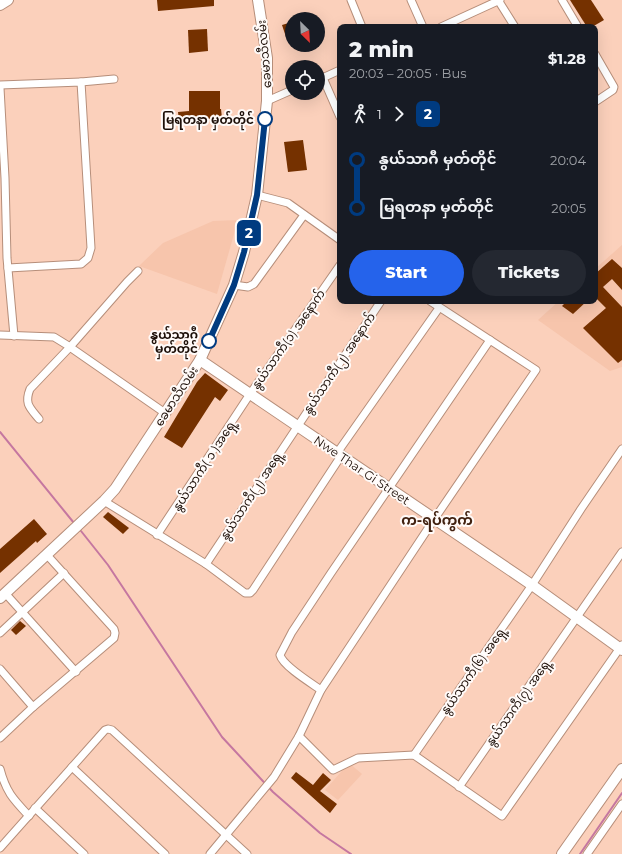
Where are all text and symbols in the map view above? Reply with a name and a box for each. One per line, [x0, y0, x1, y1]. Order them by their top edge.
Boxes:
north arrow [285, 12, 325, 52]
map controls [285, 12, 325, 100]
street label: ခေမာသီလမ်း [253, 19, 274, 89]
text: 2 min [349, 36, 414, 63]
text: $1.28 [548, 49, 586, 68]
button: locate [285, 60, 325, 100]
text: 20:03 – 20:05 · Bus [349, 65, 467, 81]
icon: walk [349, 103, 371, 125]
icon: forward [388, 103, 410, 125]
text: 2 [424, 105, 432, 123]
text: 1 [377, 106, 382, 122]
place label: မြရတနာ မှတ်တိုင် [162, 110, 254, 131]
marker: မြရတနာ မှတ်တိုင် [257, 111, 273, 127]
text: နွယ်သာဂီ မှတ်တိုင် [379, 149, 497, 168]
text: 20:04 [550, 152, 586, 168]
text: မြရတနာ မှတ်တိုင် [379, 197, 494, 216]
text: 20:05 [551, 200, 586, 216]
line badge: 2 [236, 220, 262, 246]
text: 2 [245, 224, 253, 242]
button: Start [349, 250, 464, 296]
button: Tickets [472, 250, 586, 296]
street label: နွယ်သာကီ(၁) အနောက် [247, 286, 330, 393]
street label: နွယ်သာကီ(၂) အနောက် [299, 309, 381, 418]
place label: နွယ်သာဂီ မှတ်တိုင် [150, 325, 198, 360]
marker: နွယ်သာဂီ မှတ်တိုင် [201, 333, 217, 349]
street label: ခေမာသီလမ်း [150, 363, 201, 429]
street label: နွယ်သာကီ( ၁ )အရှေ့ [168, 415, 242, 515]
street label: Nwe Thar Gi Street [311, 432, 413, 508]
street label: နွယ်သာကီ(၂) အရှေ့ [216, 446, 288, 544]
district label: က-ရပ်ကွက် [401, 510, 473, 532]
street label: နွယ်သာကီ(၆) အရှေ့ [436, 622, 512, 719]
street label: နွယ်သာကီ(၇) အရှေ့ [481, 654, 557, 750]

